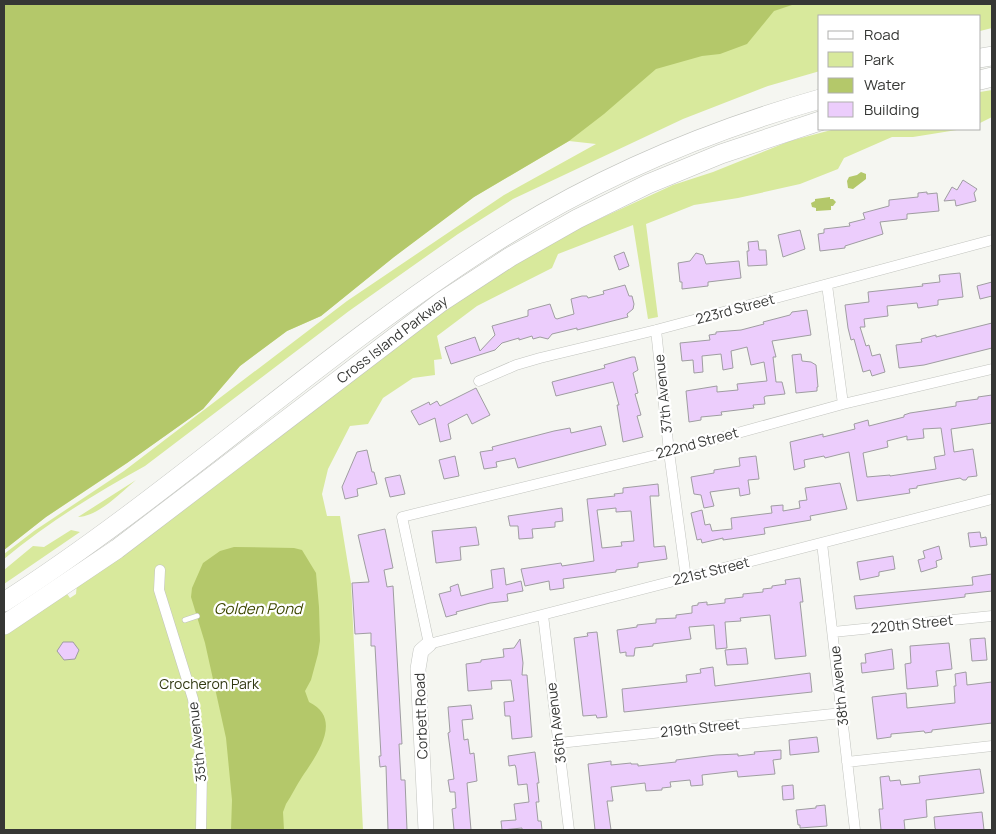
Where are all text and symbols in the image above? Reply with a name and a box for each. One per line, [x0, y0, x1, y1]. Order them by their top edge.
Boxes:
legend [818, 15, 981, 130]
text: Road [864, 24, 900, 45]
text: Park [864, 49, 894, 70]
text: Water [864, 74, 906, 95]
text: Building [864, 99, 919, 120]
street label: 223rd Street [693, 289, 777, 328]
street label: Cross Island Parkway [332, 290, 451, 387]
street label: 37th Avenue [649, 354, 676, 435]
street label: 222nd Street [654, 422, 740, 463]
street label: 221st Street [671, 552, 752, 589]
water label: Golden Pond [214, 598, 304, 619]
street label: 220th Street [870, 610, 954, 637]
street label: 38th Avenue [825, 645, 852, 727]
street label: Corbett Road [410, 673, 431, 759]
park label: Crocheron Park [159, 674, 260, 693]
street label: 36th Avenue [541, 682, 570, 764]
street label: 35th Avenue [183, 701, 210, 783]
street label: 219th Street [659, 714, 741, 741]

